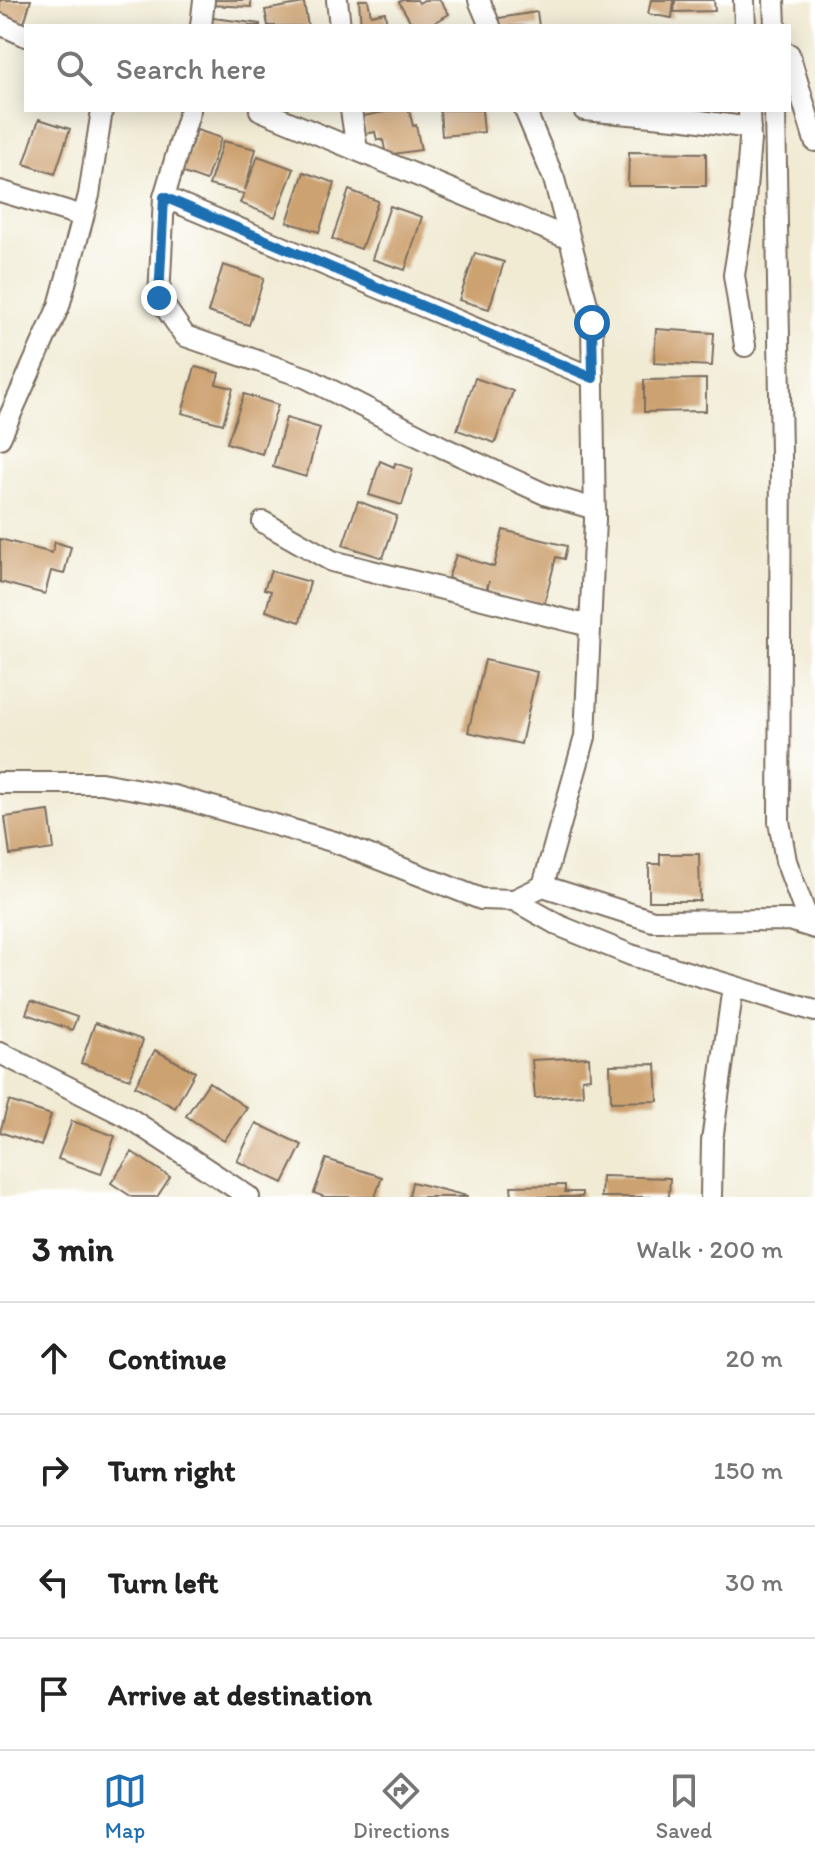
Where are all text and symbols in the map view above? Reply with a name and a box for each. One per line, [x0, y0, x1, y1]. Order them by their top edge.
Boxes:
search box [24, 24, 791, 112]
icon: search [52, 46, 96, 90]
text: Search here [116, 50, 266, 87]
route end [141, 280, 177, 316]
route start [574, 305, 610, 341]
text: 3 min [32, 1229, 114, 1270]
text: Walk · 200 m [636, 1233, 783, 1265]
icon: ahead [32, 1336, 76, 1380]
text: Continue [108, 1340, 227, 1377]
text: 20 m [726, 1342, 783, 1374]
icon: right [32, 1448, 76, 1492]
text: Turn right [108, 1452, 236, 1489]
text: 150 m [714, 1454, 783, 1486]
icon: left [32, 1560, 76, 1604]
text: Turn left [108, 1564, 219, 1601]
text: 30 m [725, 1566, 783, 1598]
icon: arrive [32, 1672, 76, 1716]
text: Arrive at destination [108, 1676, 372, 1713]
tab: Map [103, 1769, 147, 1844]
tab: Directions [353, 1769, 450, 1844]
tab: Saved [656, 1769, 712, 1844]

